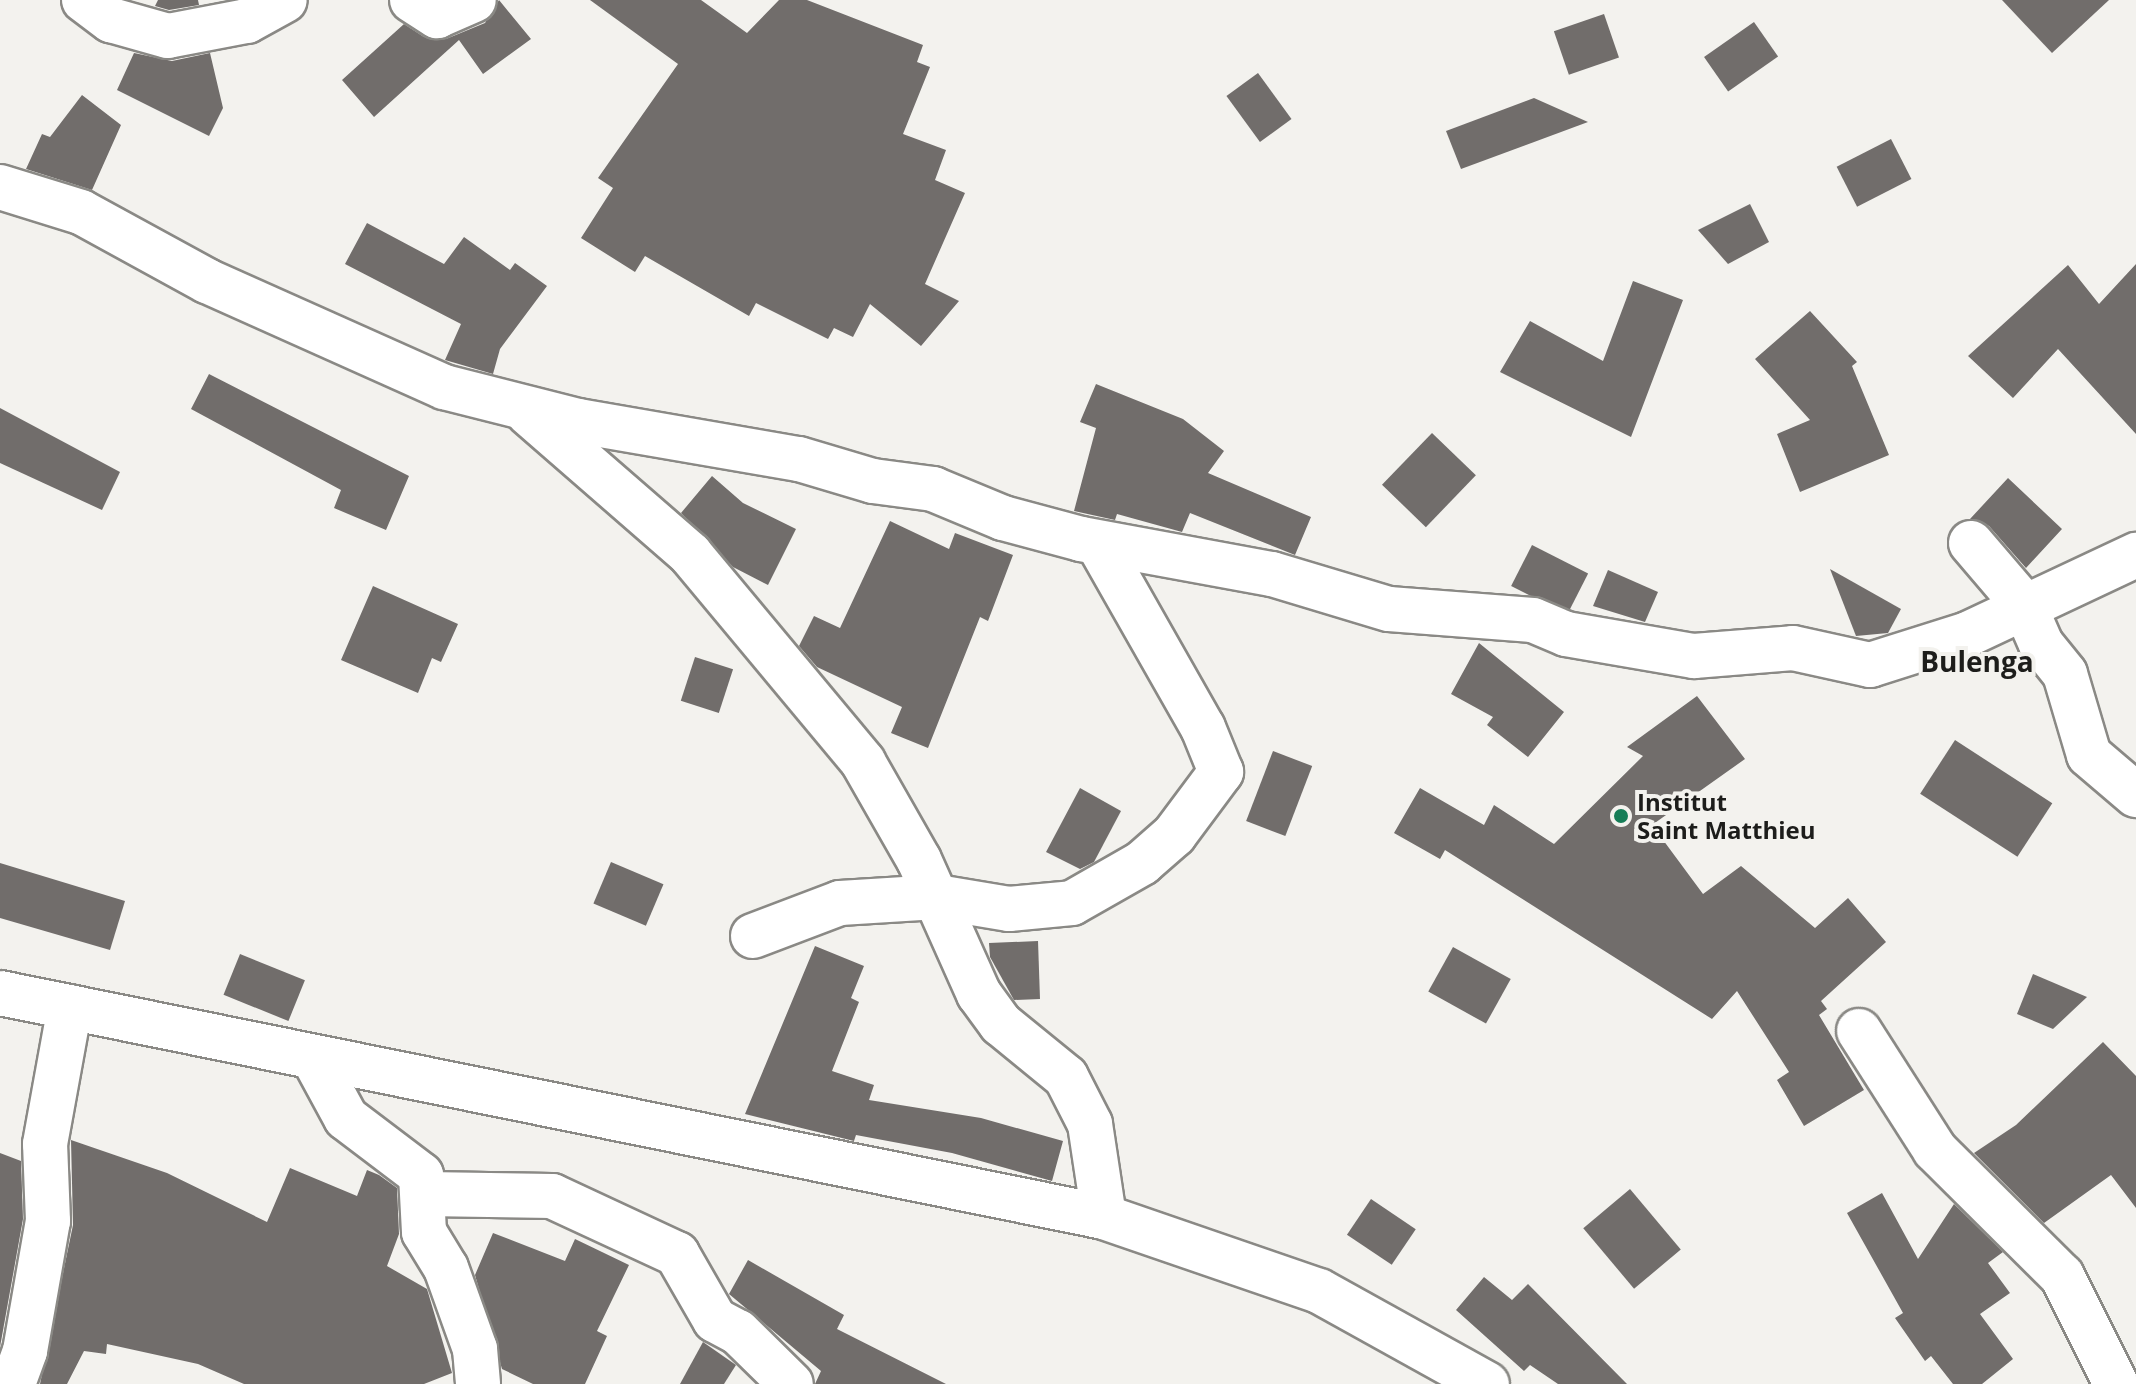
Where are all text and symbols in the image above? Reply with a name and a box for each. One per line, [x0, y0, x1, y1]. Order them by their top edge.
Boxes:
district label: Bulenga [1920, 644, 2034, 678]
place label: Institut Saint Matthieu [1637, 788, 1815, 844]
marker: Institut Saint Matthieu [1612, 807, 1630, 825]

